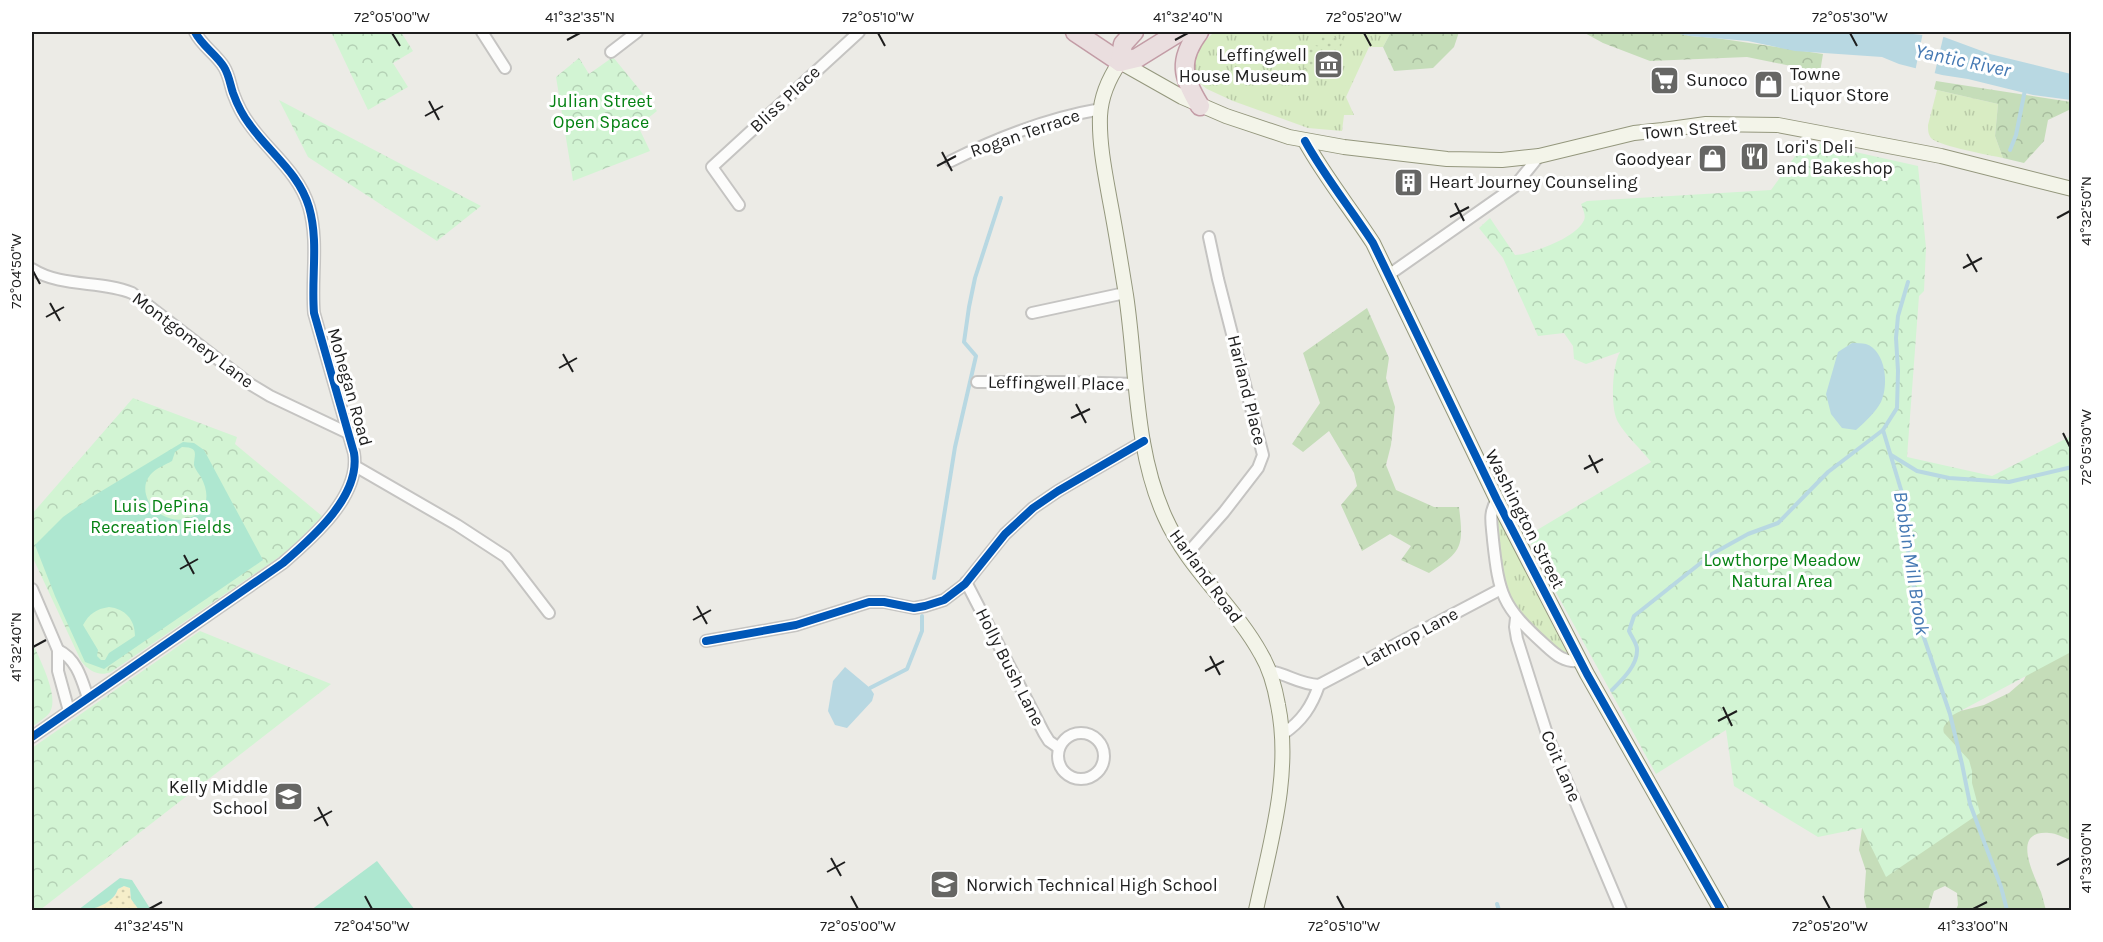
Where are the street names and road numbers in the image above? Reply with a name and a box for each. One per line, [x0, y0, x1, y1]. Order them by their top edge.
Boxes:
street label: Bliss Place [745, 61, 825, 137]
street label: Rogan Terrace [967, 104, 1083, 162]
street label: Town Street [1642, 114, 1739, 144]
street label: Montgomery Lane [128, 287, 258, 393]
street label: Mohegan Road [323, 325, 377, 449]
street label: Harland Place [1223, 333, 1271, 447]
street label: Leffingwell Place [988, 371, 1124, 395]
street label: Washington Street [1480, 446, 1570, 592]
street label: Harland Road [1165, 525, 1247, 627]
street label: Lathrop Lane [1358, 603, 1462, 671]
street label: Holly Bush Lane [971, 604, 1049, 730]
street label: Coit Lane [1536, 727, 1586, 805]

